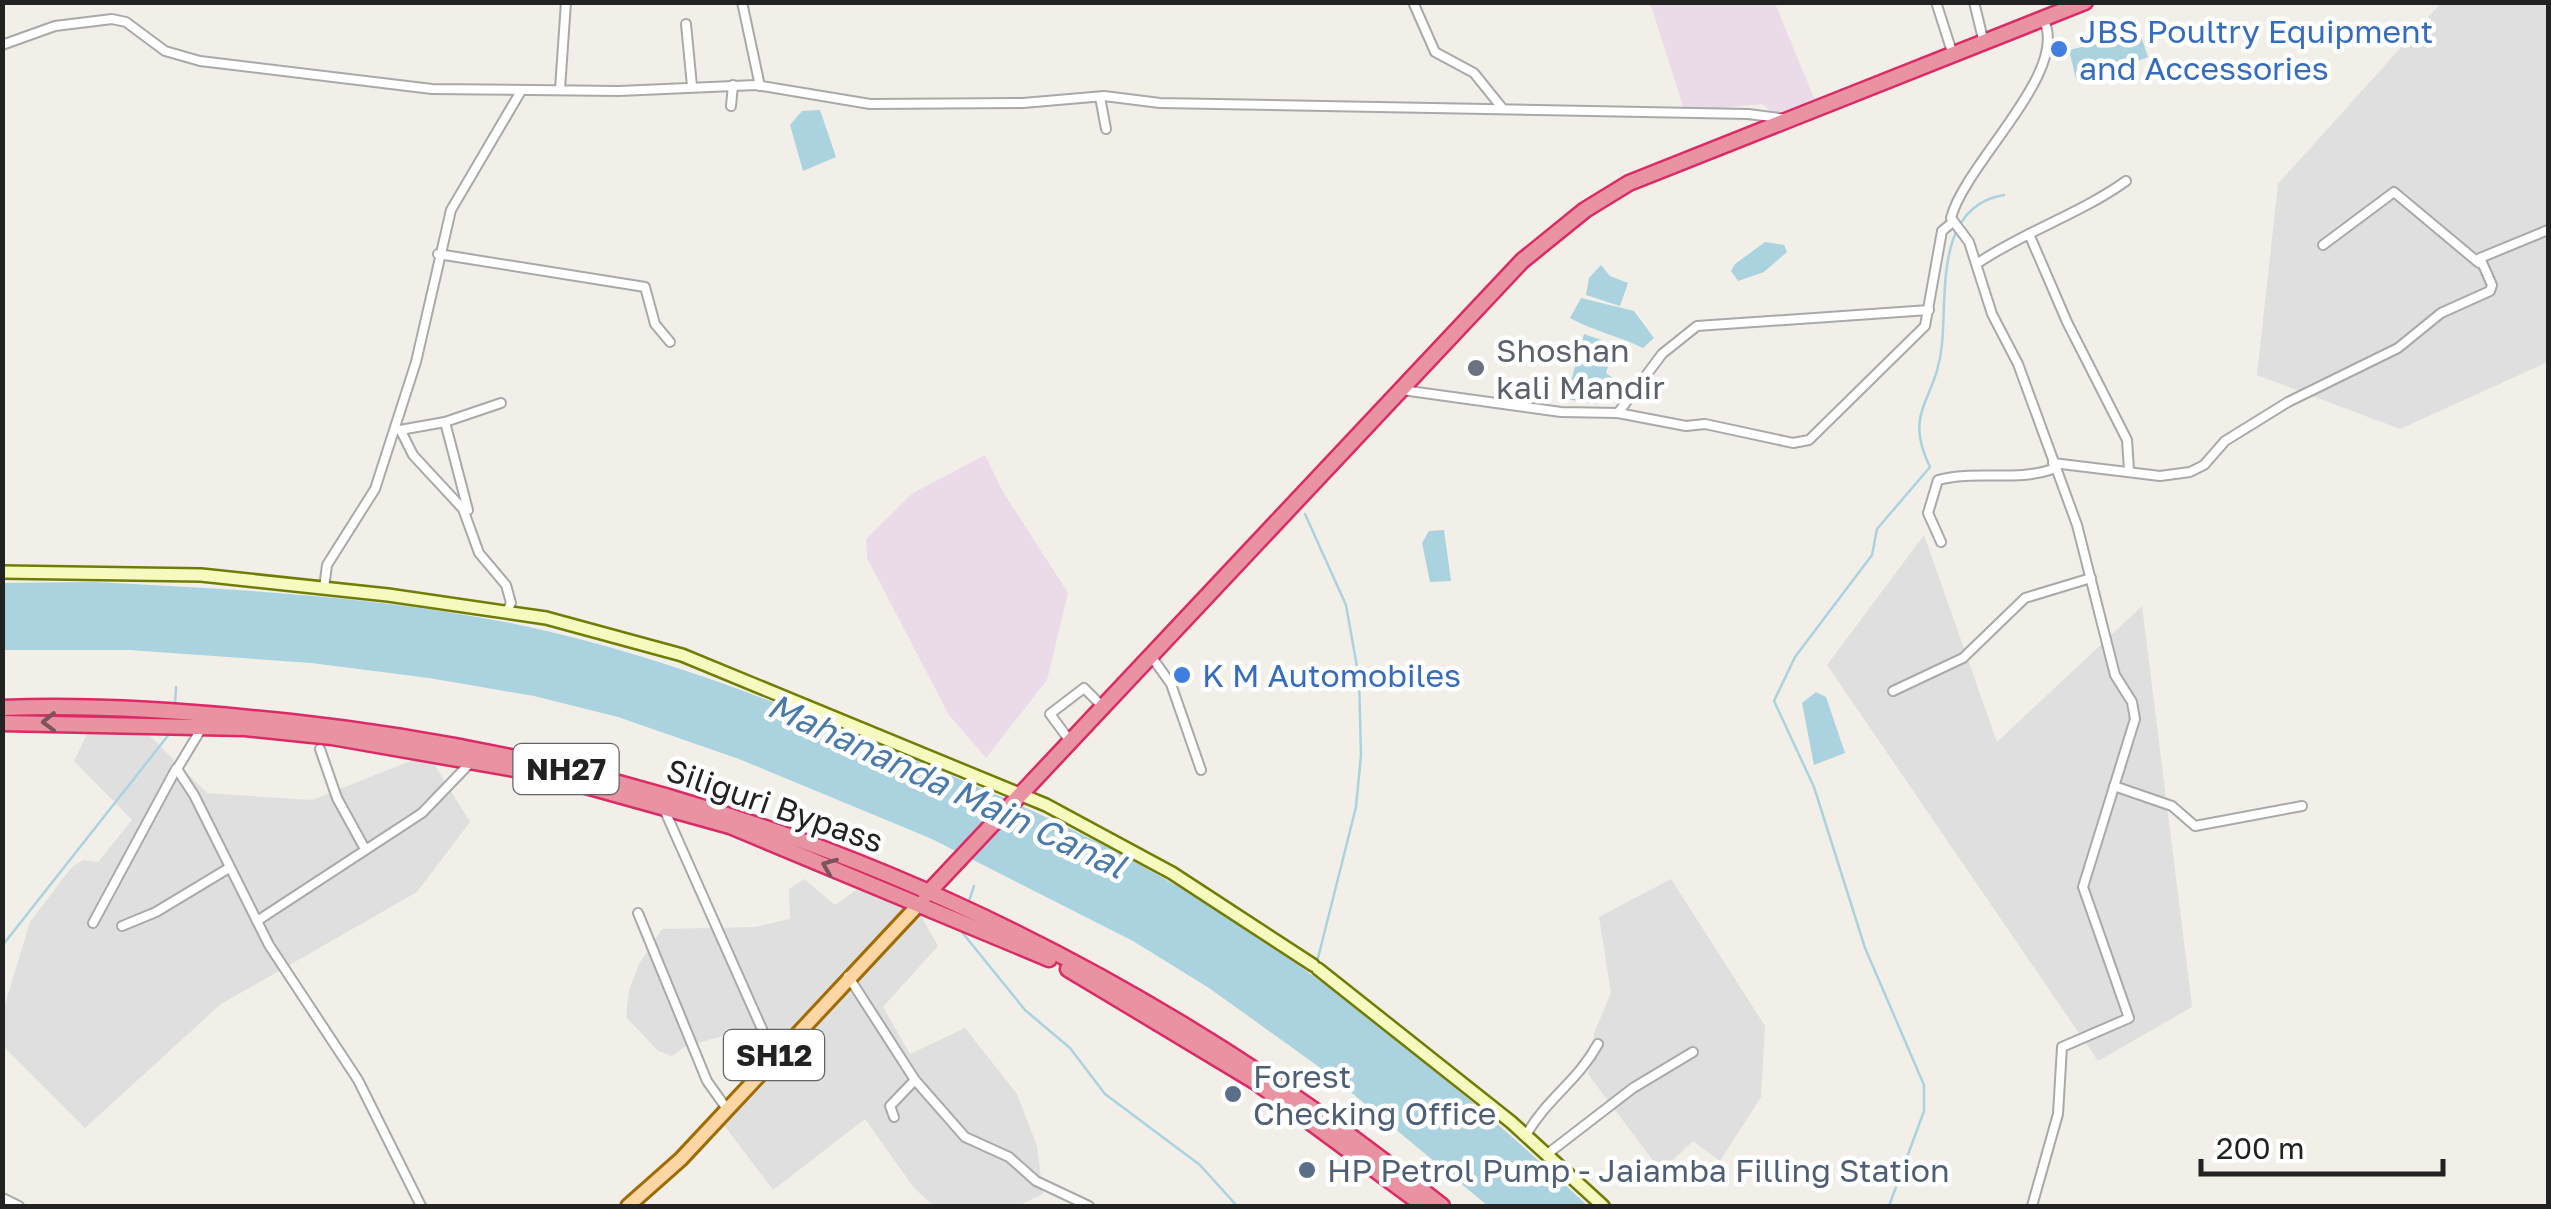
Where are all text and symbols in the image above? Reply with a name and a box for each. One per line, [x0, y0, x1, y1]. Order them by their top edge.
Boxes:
place label: JBS Poultry Equipment and Accessories [2079, 12, 2433, 87]
marker: JBS Poultry Equipment and Accessories [2048, 38, 2070, 60]
place label: Shoshan kali Mandir [1496, 331, 1665, 406]
marker: Shoshan kali Mandir [1465, 357, 1487, 379]
place label: K M Automobiles [1202, 656, 1461, 694]
marker: K M Automobiles [1171, 664, 1193, 686]
water label: Mahananda Main Canal [762, 684, 1134, 887]
one-way arrow [41, 712, 57, 733]
road number: NH27 [514, 744, 618, 794]
street label: Siliguri Bypass [662, 750, 888, 860]
one-way arrow [822, 858, 839, 878]
road number: SH12 [724, 1030, 824, 1080]
place label: Forest Checking Office [1253, 1057, 1496, 1132]
marker: Forest Checking Office [1222, 1083, 1244, 1105]
scale bar [2201, 1114, 2444, 1176]
text: 200 m [2216, 1130, 2305, 1166]
place label: HP Petrol Pump - Jaiamba Filling Station [1327, 1151, 1950, 1189]
marker: HP Petrol Pump - Jaiamba Filling Station [1296, 1159, 1318, 1181]

